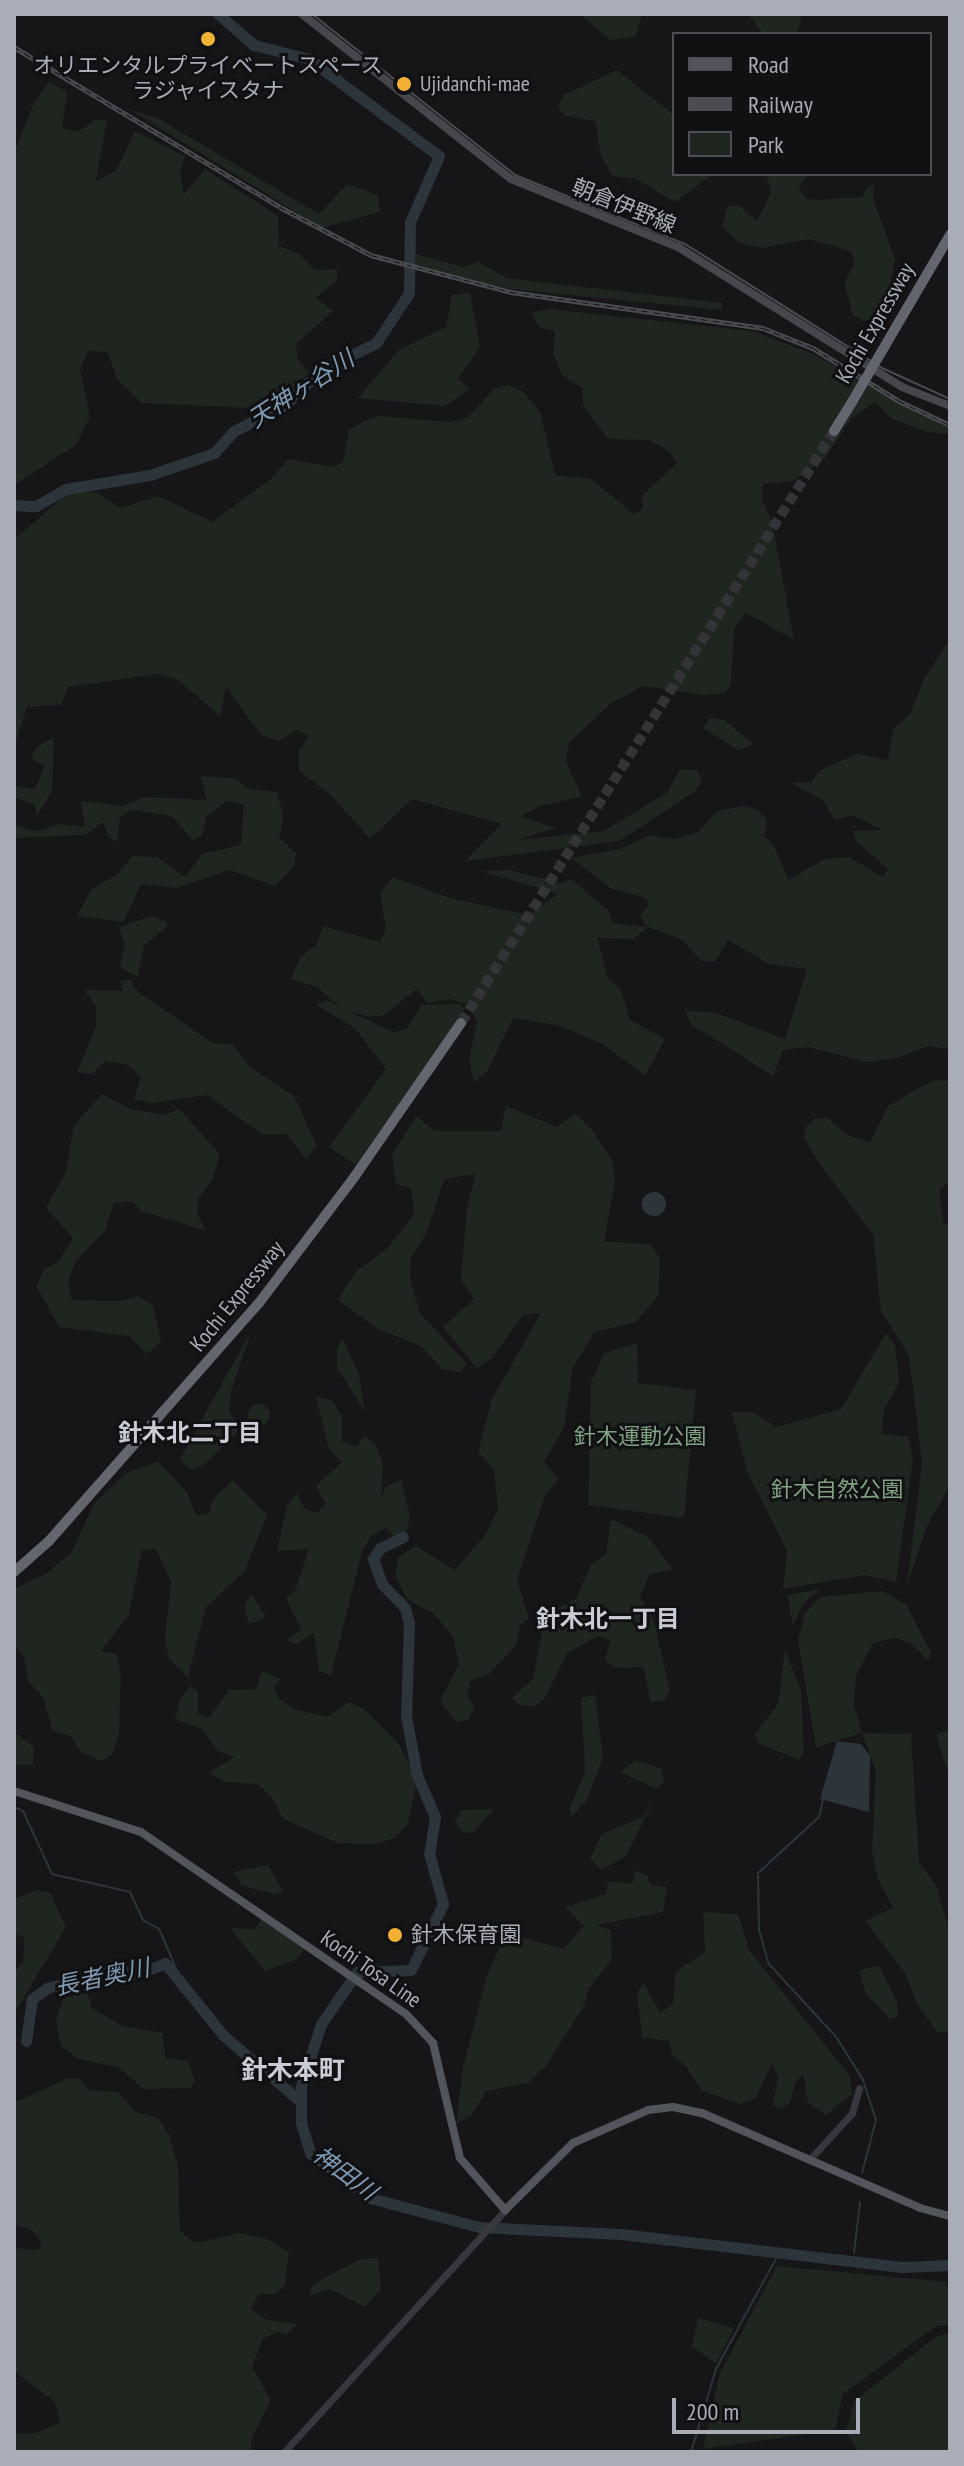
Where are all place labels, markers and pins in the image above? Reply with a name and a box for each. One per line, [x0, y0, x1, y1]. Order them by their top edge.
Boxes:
marker: オリエンタルプライベートスペース ラジャイスタナ [199, 30, 217, 48]
place label: オリエンタルプライベートスペース ラジャイスタナ [32, 52, 384, 104]
place label: Ujidanchi-mae [420, 71, 530, 97]
marker: Ujidanchi-mae [395, 75, 413, 93]
place label: 針木保育園 [411, 1922, 521, 1948]
marker: 針木保育園 [386, 1926, 404, 1944]

